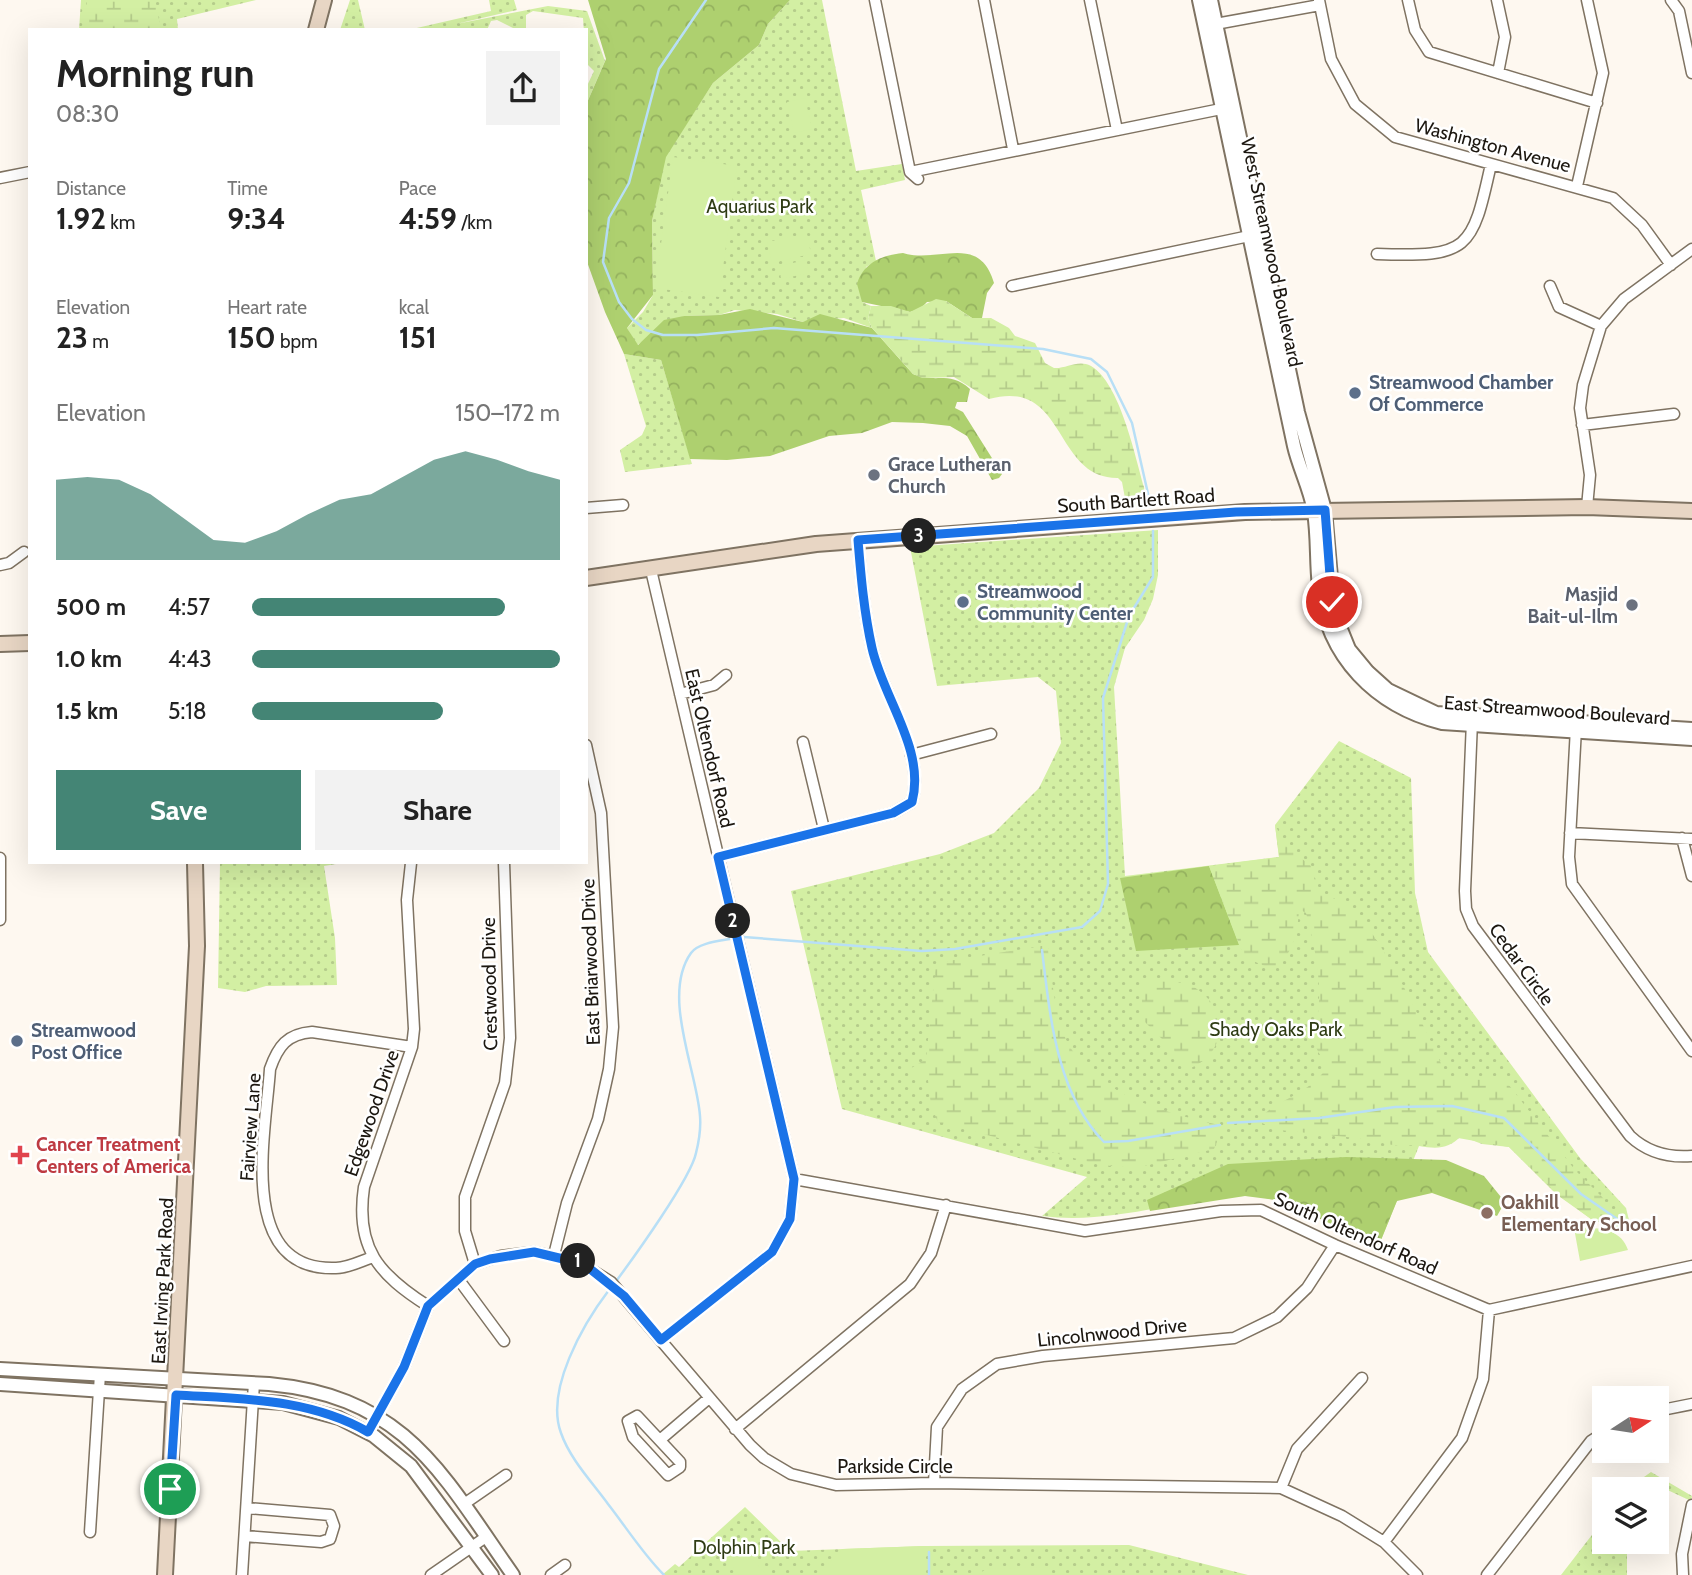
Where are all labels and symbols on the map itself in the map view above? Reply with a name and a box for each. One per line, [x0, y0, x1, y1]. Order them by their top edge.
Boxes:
street label: Washington Avenue [1412, 114, 1574, 177]
street label: West Streamwood Boulevard [1236, 135, 1307, 369]
park label: Aquarius Park [706, 195, 814, 218]
place label: Streamwood Chamber Of Commerce [1369, 371, 1554, 416]
marker: Streamwood Chamber Of Commerce [1347, 385, 1363, 401]
place label: Grace Lutheran Church [888, 453, 1011, 498]
marker: Grace Lutheran Church [866, 467, 882, 483]
street label: South Bartlett Road [1057, 484, 1216, 517]
pin: 3 [902, 518, 936, 554]
pin [1302, 572, 1362, 632]
place label: Streamwood Community Center [977, 580, 1134, 625]
place label: Masjid Bait-ul-Ilm [1528, 583, 1618, 628]
marker: Streamwood Community Center [955, 594, 971, 610]
marker: Masjid Bait-ul-Ilm [1624, 597, 1640, 613]
street label: East Oltendorf Road [680, 666, 739, 830]
street label: East Streamwood Boulevard [1443, 691, 1671, 730]
street label: East Briarwood Drive [576, 878, 605, 1046]
pin: 2 [716, 904, 750, 939]
street label: Crestwood Drive [477, 917, 502, 1051]
street label: Cedar Circle [1484, 919, 1559, 1010]
park label: Shady Oaks Park [1209, 1018, 1343, 1041]
place label: Streamwood Post Office [31, 1019, 136, 1064]
marker: Streamwood Post Office [9, 1033, 25, 1049]
street label: Edgewood Drive [339, 1047, 404, 1179]
street label: Fairview Lane [235, 1072, 266, 1182]
place label: Cancer Treatment Centers of America [36, 1133, 192, 1178]
marker: Cancer Treatment Centers of America [10, 1145, 30, 1165]
street label: South Oltendorf Road [1270, 1187, 1441, 1280]
place label: Oakhill Elementary School [1501, 1191, 1657, 1236]
street label: East Irving Park Road [147, 1197, 178, 1365]
marker: Oakhill Elementary School [1479, 1205, 1495, 1221]
pin: 1 [560, 1244, 596, 1278]
street label: Lincolnwood Drive [1036, 1313, 1188, 1352]
north arrow [1592, 1386, 1670, 1463]
street label: Parkside Circle [837, 1455, 953, 1478]
pin [140, 1459, 200, 1519]
park label: Dolphin Park [693, 1536, 796, 1559]

